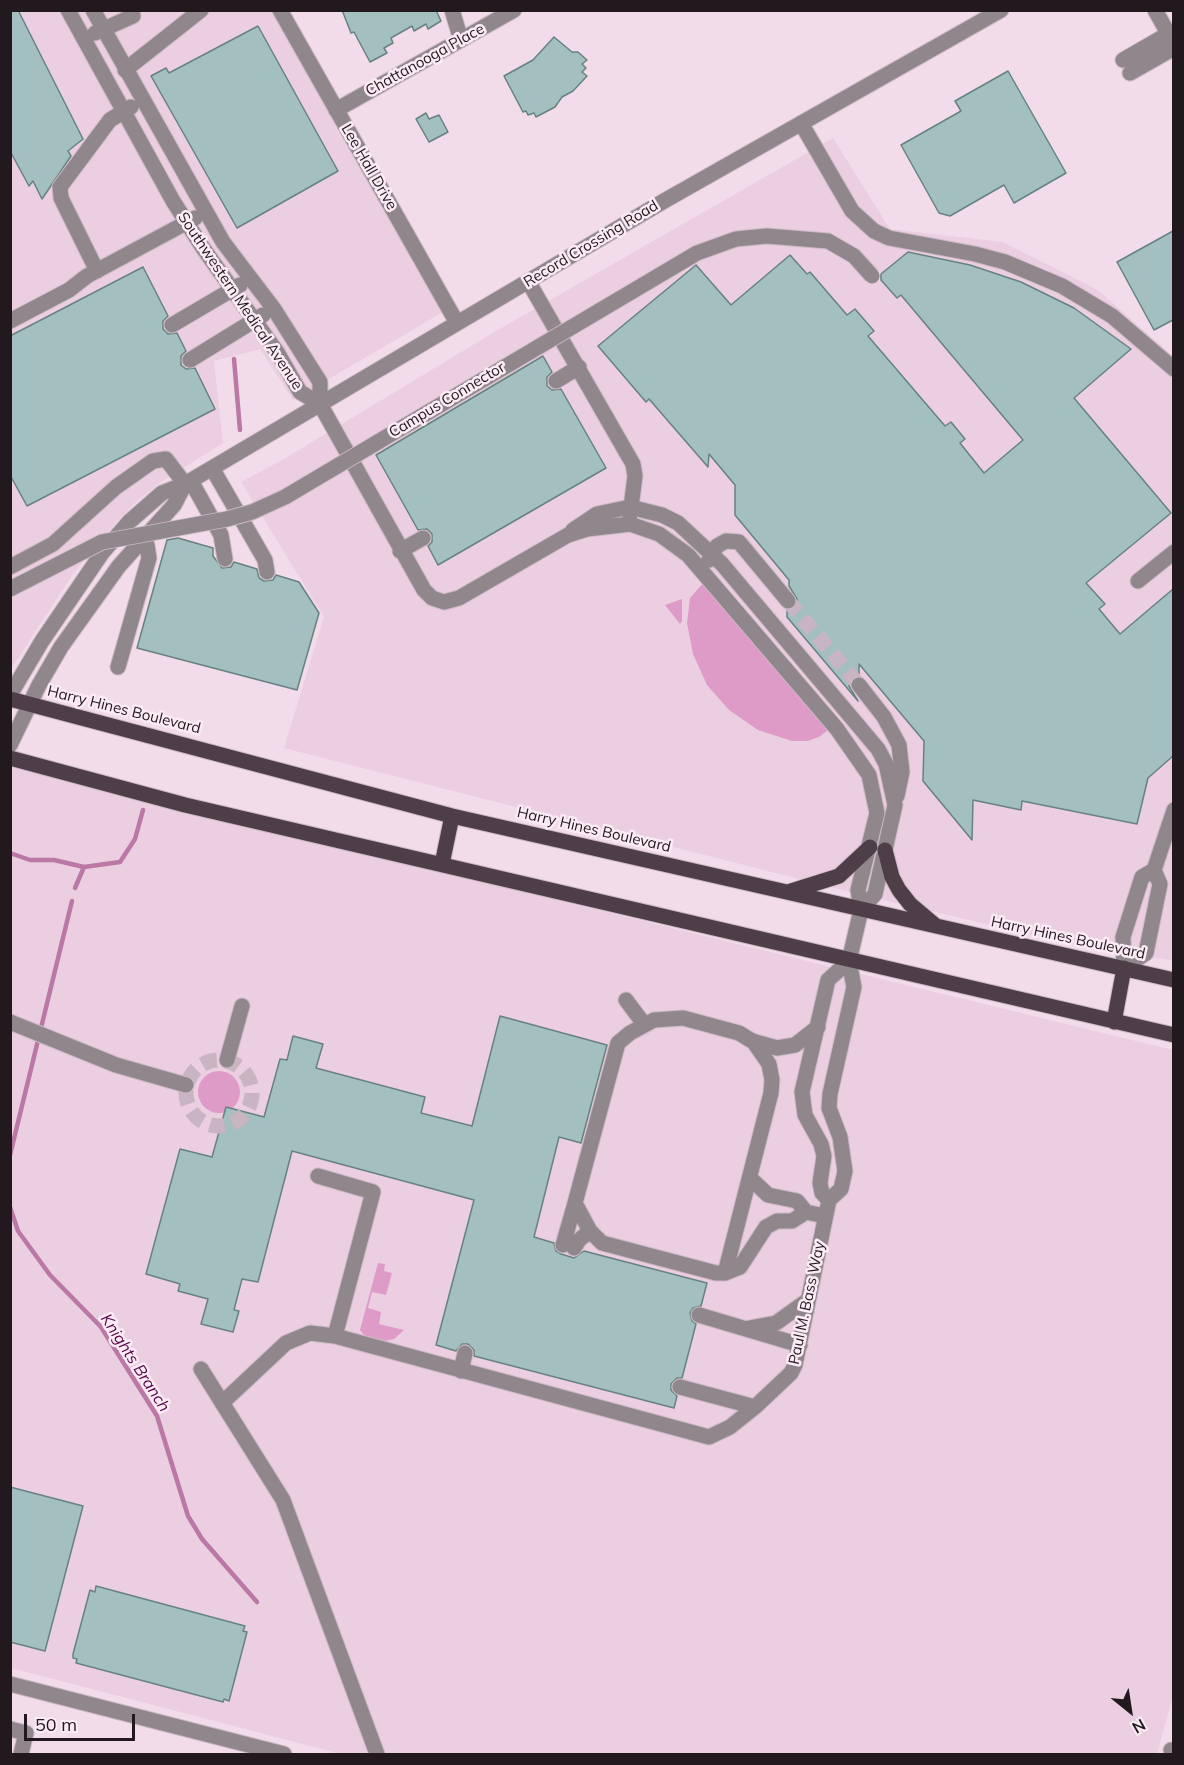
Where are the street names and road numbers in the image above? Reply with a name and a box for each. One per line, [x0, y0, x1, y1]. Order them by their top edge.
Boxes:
street label: Chattanooga Place [362, 20, 488, 100]
street label: Lee Hall Drive [337, 121, 401, 213]
street label: Record Crossing Road [521, 197, 661, 291]
street label: Southwestern Medical Avenue [174, 209, 306, 393]
street label: Campus Connector [386, 358, 508, 442]
street label: Harry Hines Boulevard [46, 682, 202, 738]
street label: Harry Hines Boulevard [515, 804, 673, 856]
street label: Harry Hines Boulevard [989, 913, 1147, 963]
street label: Paul M. Bass Way [785, 1240, 829, 1366]

